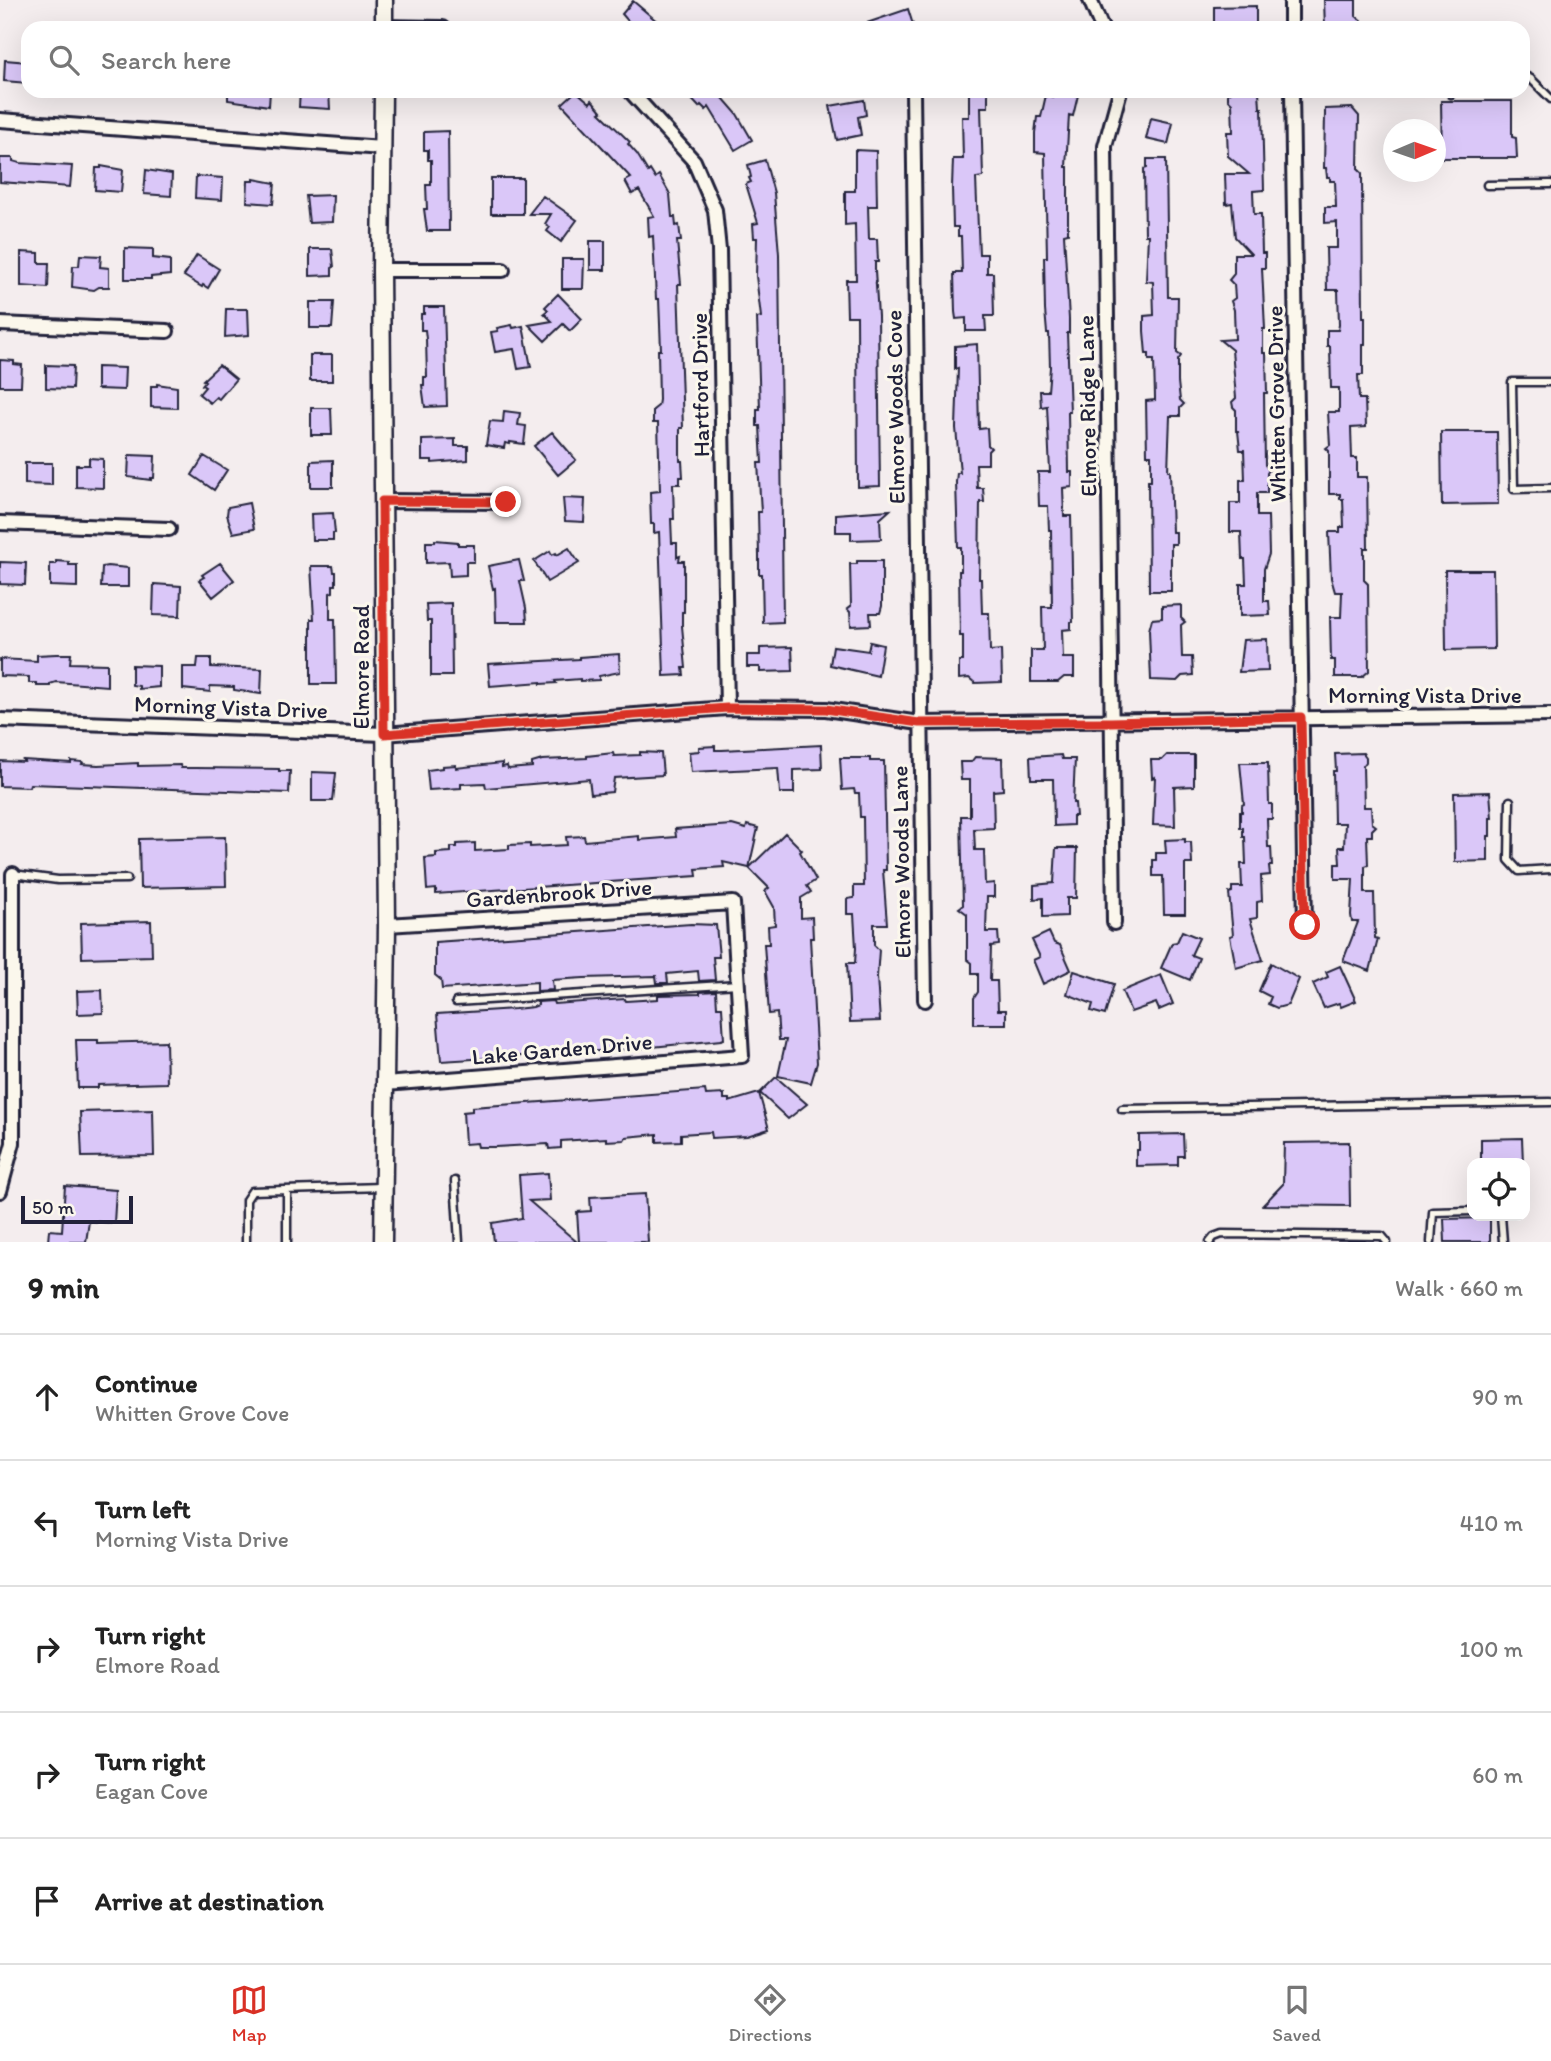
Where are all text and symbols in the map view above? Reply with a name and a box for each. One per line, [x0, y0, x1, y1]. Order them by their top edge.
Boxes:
search box [21, 21, 1530, 98]
icon: search [45, 41, 83, 79]
text: Search here [101, 44, 231, 76]
north arrow [1383, 119, 1446, 182]
street label: Whitten Grove Drive [1260, 305, 1292, 503]
street label: Elmore Woods Cove [879, 310, 911, 504]
street label: Hartford Drive [685, 313, 715, 457]
street label: Elmore Ridge Lane [1071, 315, 1103, 497]
route end [490, 486, 521, 517]
street label: Elmore Road [347, 604, 375, 729]
street label: Morning Vista Drive [1328, 681, 1522, 709]
street label: Morning Vista Drive [134, 690, 328, 724]
street label: Elmore Woods Lane [885, 765, 917, 959]
street label: Gardenbrook Drive [465, 873, 653, 913]
route start [1289, 909, 1320, 940]
street label: Lake Garden Drive [470, 1027, 654, 1071]
map controls [1467, 1158, 1530, 1221]
button: locate [1467, 1158, 1530, 1221]
scale bar [21, 1193, 133, 1225]
text: 50 m [32, 1196, 74, 1219]
text: 9 min [28, 1269, 99, 1306]
text: Walk · 660 m [1395, 1274, 1523, 1302]
text: Continue [95, 1367, 198, 1399]
icon: ahead [28, 1378, 66, 1416]
text: 90 m [1472, 1383, 1523, 1411]
text: Whitten Grove Cove [95, 1399, 289, 1427]
text: Turn left [95, 1493, 191, 1525]
icon: left [28, 1504, 66, 1542]
text: 410 m [1460, 1509, 1523, 1537]
text: Morning Vista Drive [95, 1525, 289, 1553]
text: Turn right [95, 1619, 206, 1651]
icon: right [28, 1630, 66, 1668]
text: 100 m [1459, 1635, 1523, 1663]
text: Elmore Road [95, 1651, 220, 1679]
text: Turn right [95, 1745, 206, 1777]
icon: right [28, 1756, 66, 1794]
text: 60 m [1472, 1761, 1523, 1789]
text: Eagan Cove [95, 1777, 208, 1805]
icon: arrive [28, 1882, 66, 1920]
text: Arrive at destination [95, 1885, 324, 1917]
tab: Map [230, 1981, 268, 2046]
tab: Directions [728, 1981, 812, 2046]
tab: Saved [1272, 1981, 1321, 2046]

